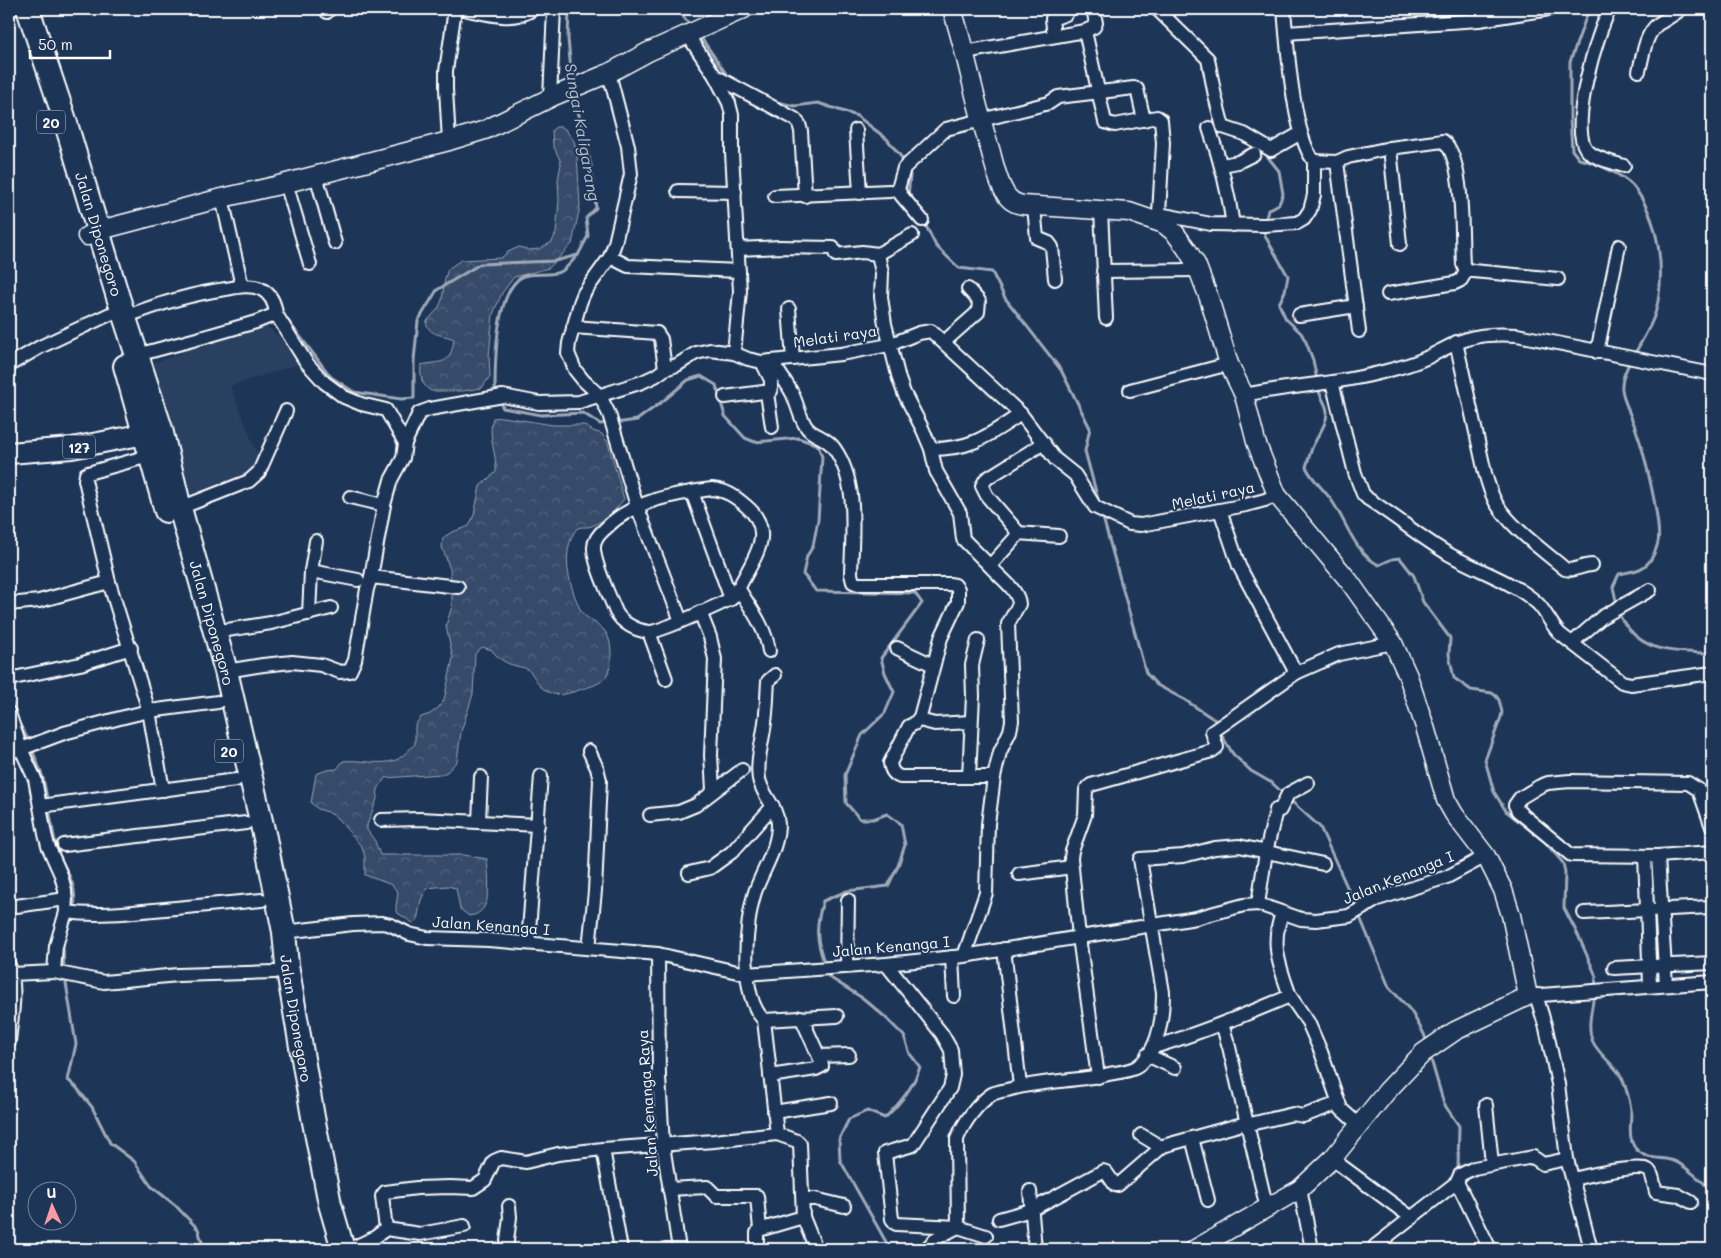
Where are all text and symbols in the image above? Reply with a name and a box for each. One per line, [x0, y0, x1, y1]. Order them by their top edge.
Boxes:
scale bar [30, 28, 110, 60]
text: 50 m [38, 34, 73, 54]
water label: Sungai Kaligarang [561, 61, 605, 203]
road number: 20 [37, 110, 65, 134]
street label: Jalan Diponegoro [71, 170, 127, 299]
street label: Melati raya [792, 320, 878, 352]
road number: 127 [63, 436, 95, 458]
street label: Melati raya [1170, 476, 1256, 514]
street label: Jalan Diponegoro [185, 558, 239, 687]
road number: 20 [215, 739, 243, 762]
street label: Jalan Kenanga I [1340, 846, 1457, 908]
street label: Jalan Kenanga I [432, 911, 551, 939]
street label: Jalan Kenanga I [832, 931, 951, 961]
street label: Jalan Diponegoro [276, 954, 317, 1084]
street label: Jalan Kenanga Raya [632, 1029, 662, 1177]
north arrow [28, 1180, 78, 1230]
text: U [46, 1183, 57, 1202]

